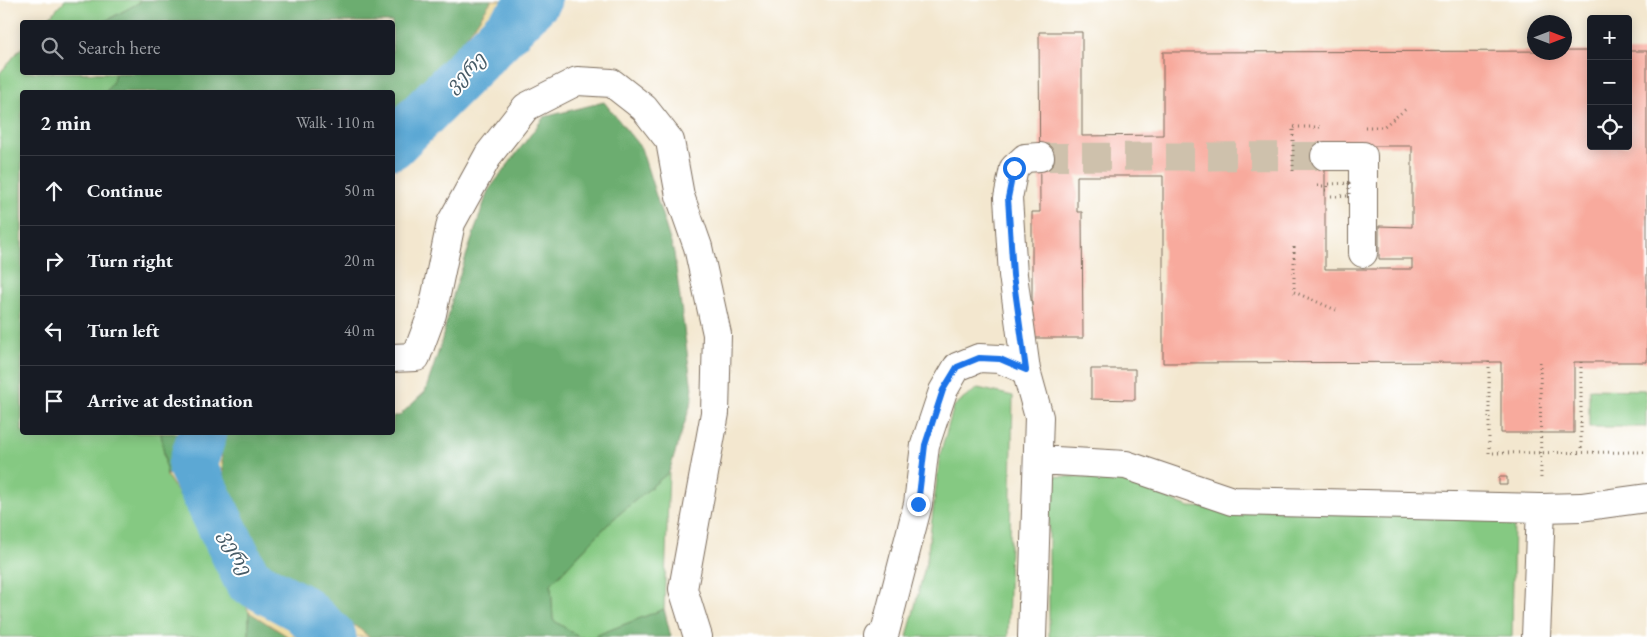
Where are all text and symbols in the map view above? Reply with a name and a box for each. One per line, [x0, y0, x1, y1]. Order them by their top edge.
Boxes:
north arrow [1527, 15, 1572, 60]
map controls [1587, 15, 1632, 150]
button: + [1587, 15, 1632, 60]
search box [20, 20, 395, 75]
icon: search [38, 34, 66, 62]
text: Search here [78, 35, 160, 60]
water label: ვერე [440, 46, 492, 98]
button: − [1587, 60, 1632, 105]
button: locate [1587, 105, 1632, 150]
text: 2 min [40, 109, 91, 136]
text: Walk · 110 m [296, 112, 375, 133]
route start [1003, 157, 1026, 180]
icon: ahead [40, 177, 68, 205]
text: Continue [87, 178, 162, 203]
text: 50 m [344, 180, 375, 201]
icon: right [40, 247, 68, 275]
text: Turn right [87, 248, 173, 273]
text: 20 m [344, 250, 375, 271]
icon: left [40, 317, 68, 345]
text: Turn left [87, 318, 159, 343]
text: 40 m [344, 320, 375, 341]
icon: arrive [40, 387, 68, 415]
text: Arrive at destination [87, 388, 253, 413]
route end [907, 493, 930, 516]
water label: ვერე [213, 525, 258, 580]

